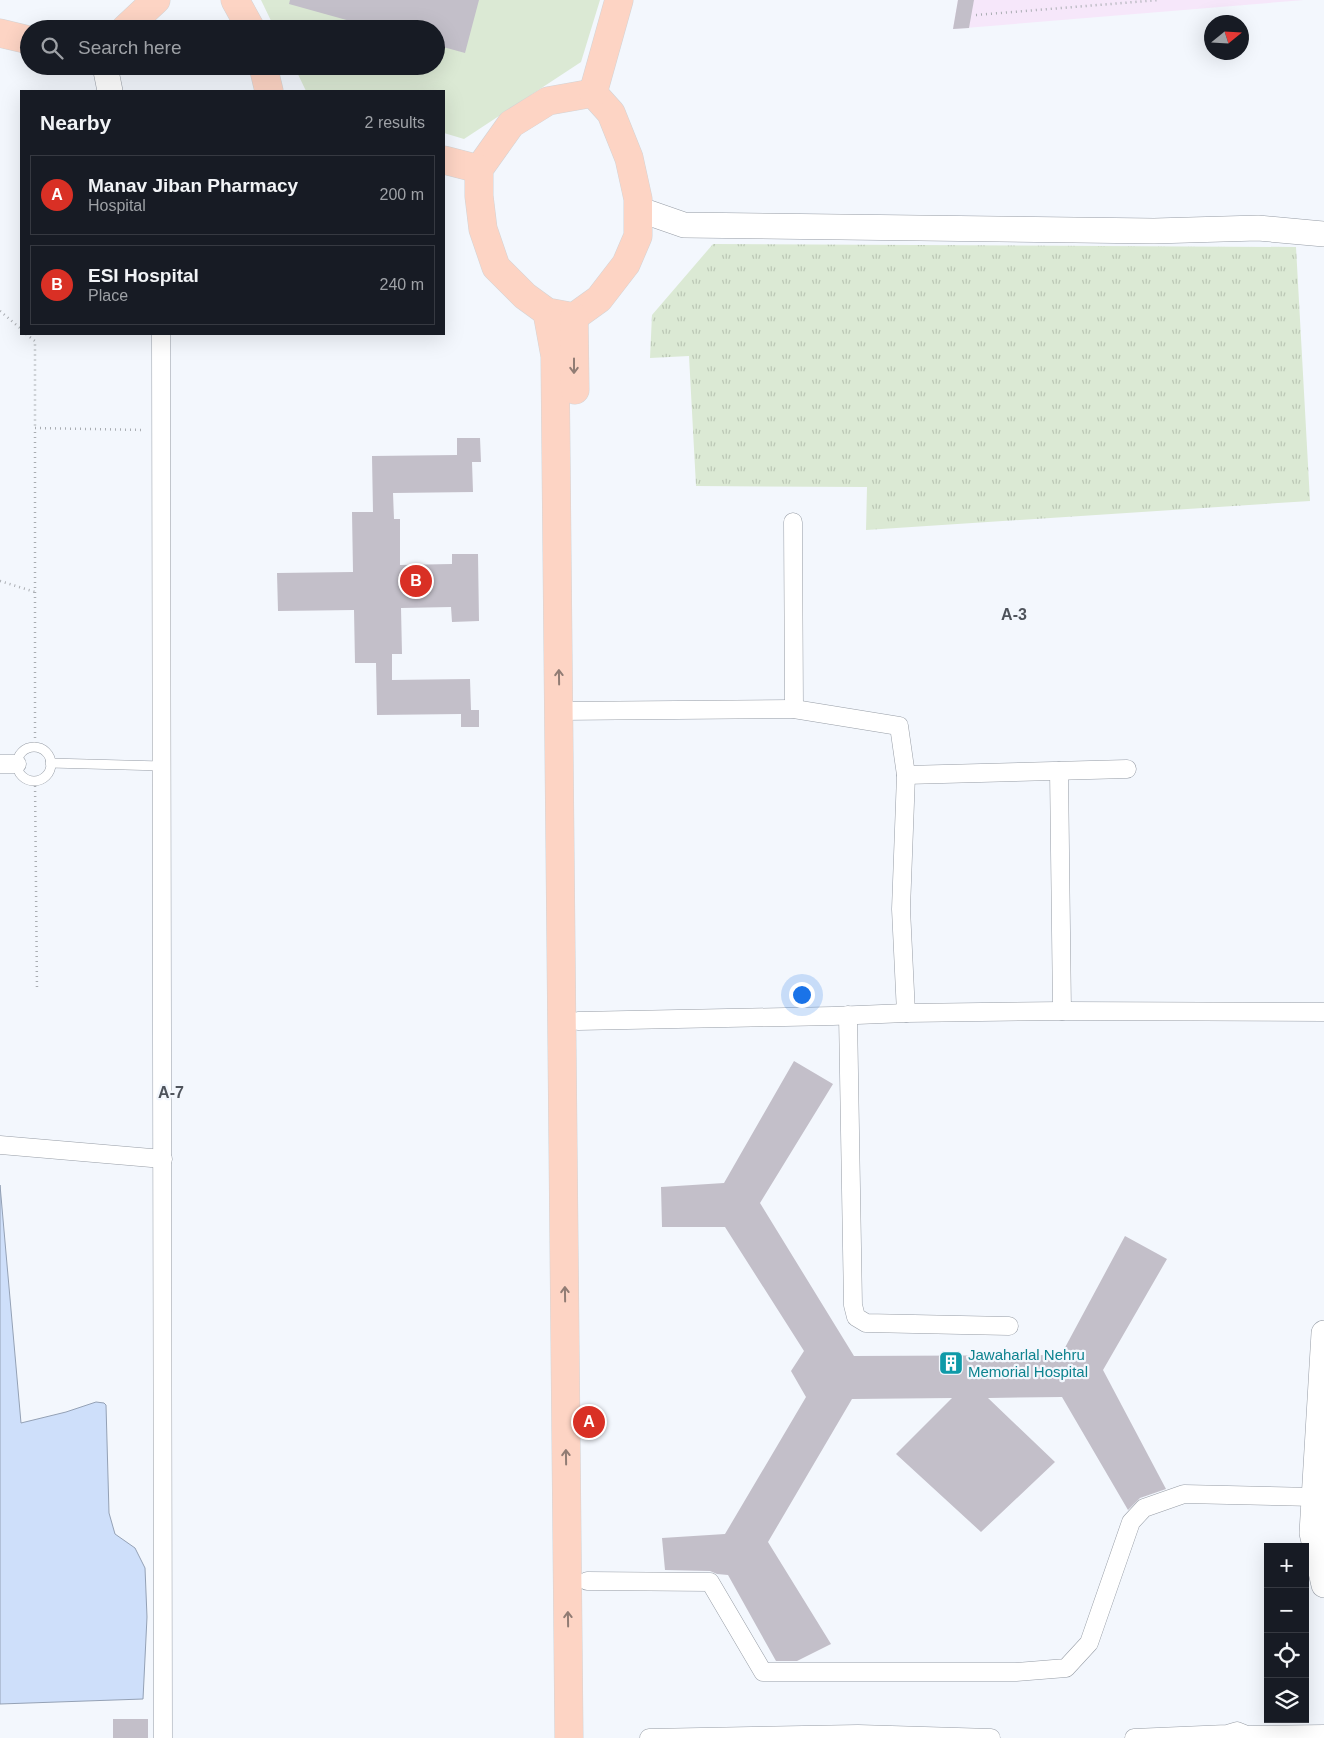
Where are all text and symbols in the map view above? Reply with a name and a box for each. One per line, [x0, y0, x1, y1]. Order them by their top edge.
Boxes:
north arrow [1204, 15, 1249, 60]
search box [20, 20, 445, 75]
icon: search [38, 34, 66, 62]
text: Search here [78, 37, 182, 58]
text: Nearby [40, 111, 111, 134]
text: 2 results [365, 114, 425, 131]
text: Manav Jiban Pharmacy [88, 175, 298, 196]
text: A [51, 186, 63, 203]
text: 200 m [380, 186, 424, 203]
text: Hospital [88, 197, 146, 214]
text: ESI Hospital [88, 265, 199, 286]
text: B [51, 276, 63, 293]
text: 240 m [380, 276, 424, 293]
text: Place [88, 287, 128, 304]
one-way arrow [569, 357, 579, 373]
pin: B [400, 562, 432, 600]
district label: A-3 [1001, 606, 1027, 623]
one-way arrow [554, 669, 563, 685]
your location [789, 982, 815, 1008]
district label: A-7 [158, 1084, 184, 1101]
one-way arrow [560, 1287, 570, 1303]
place label: Jawaharlal Nehru Memorial Hospital [968, 1346, 1088, 1380]
building icon: Jawaharlal Nehru Memorial Hospital [938, 1350, 964, 1376]
pin: A [573, 1403, 605, 1441]
one-way arrow [561, 1449, 571, 1466]
map controls [1264, 1543, 1309, 1723]
button: + [1264, 1543, 1309, 1588]
button: − [1264, 1588, 1309, 1633]
one-way arrow [563, 1612, 573, 1628]
button: locate [1264, 1633, 1309, 1678]
button: layers [1264, 1678, 1309, 1723]

